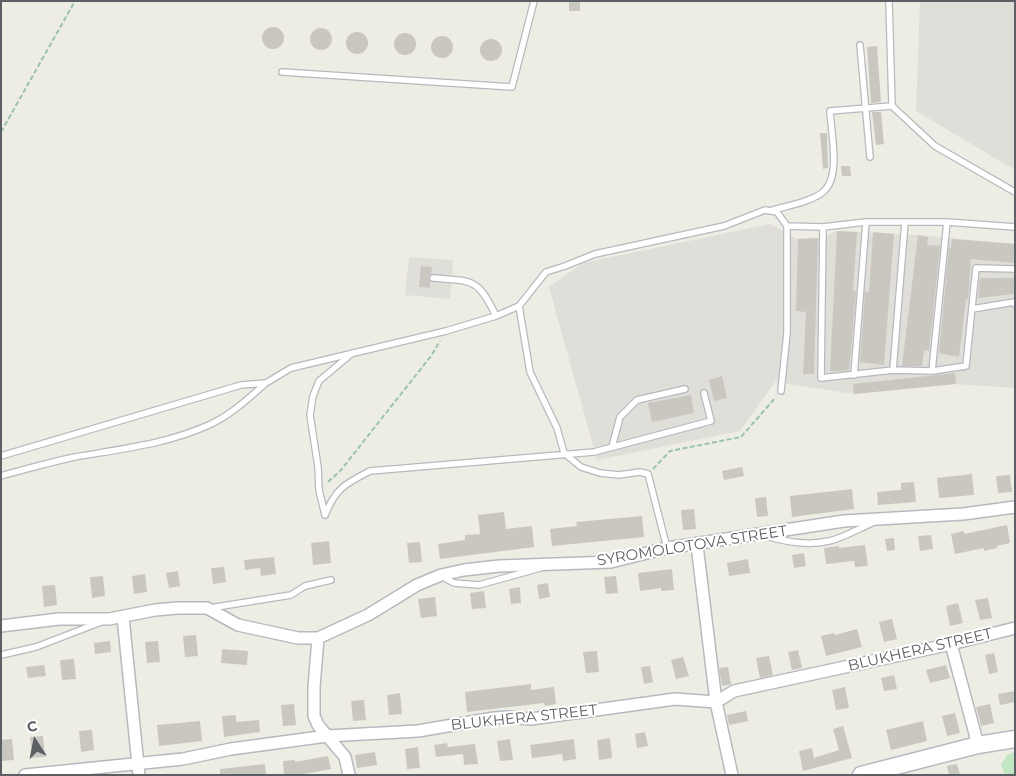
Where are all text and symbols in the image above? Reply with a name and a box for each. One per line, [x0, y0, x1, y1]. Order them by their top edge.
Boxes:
street label: SYROMOLOTOVA STREET [596, 522, 788, 570]
street label: BLUKHERA STREET [846, 625, 994, 675]
street label: BLUKHERA STREET [450, 701, 598, 735]
north arrow [10, 716, 60, 766]
text: С [25, 716, 39, 736]

